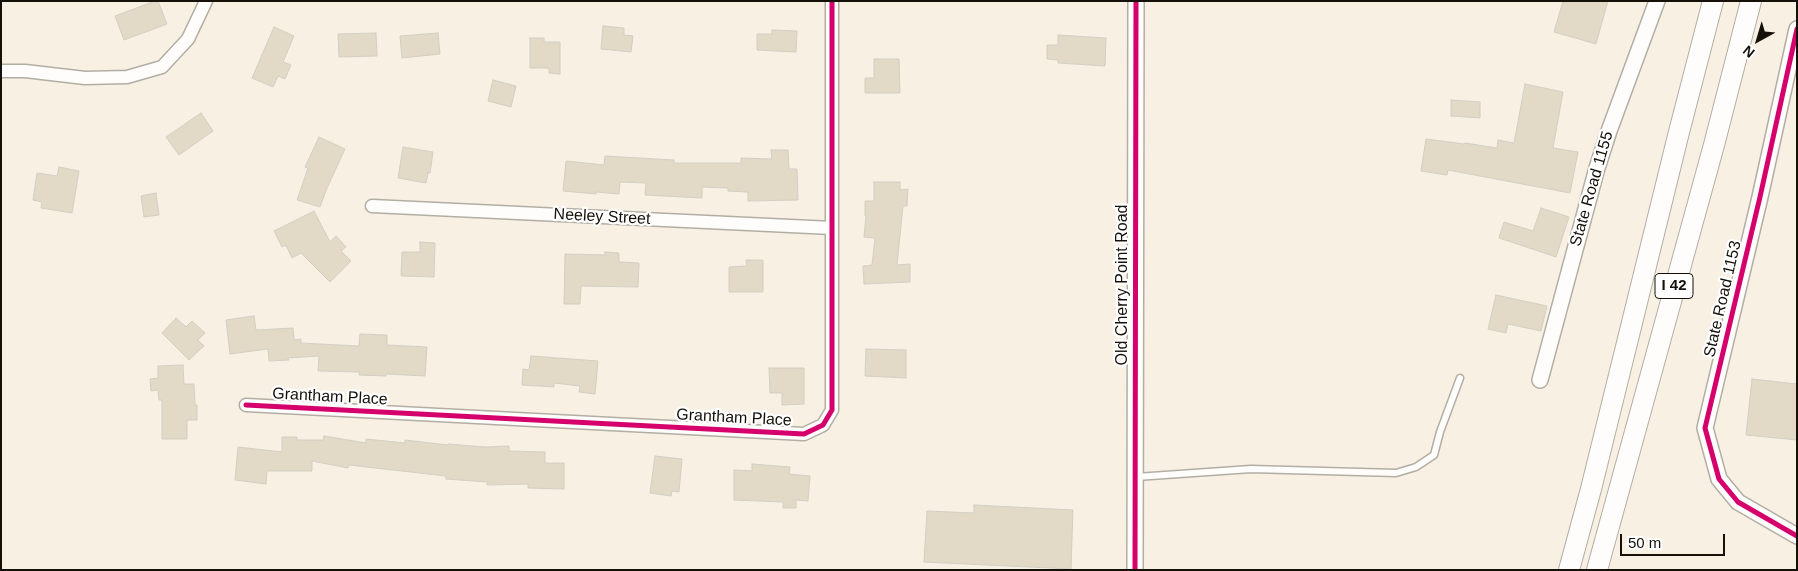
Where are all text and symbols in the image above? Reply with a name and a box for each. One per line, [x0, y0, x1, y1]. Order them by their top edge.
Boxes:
north arrow [1733, 15, 1783, 65]
text: N [1740, 42, 1758, 61]
street label: State Road 1155 [1566, 129, 1618, 249]
street label: Neeley Street [553, 205, 651, 229]
street label: Old Cherry Point Road [1113, 205, 1133, 365]
street label: State Road 1153 [1700, 239, 1746, 359]
road number: I 42 [1655, 274, 1693, 298]
street label: Grantham Place [272, 384, 388, 410]
street label: Grantham Place [676, 405, 792, 431]
scale bar [1623, 524, 1728, 556]
text: 50 m [1628, 534, 1661, 551]

